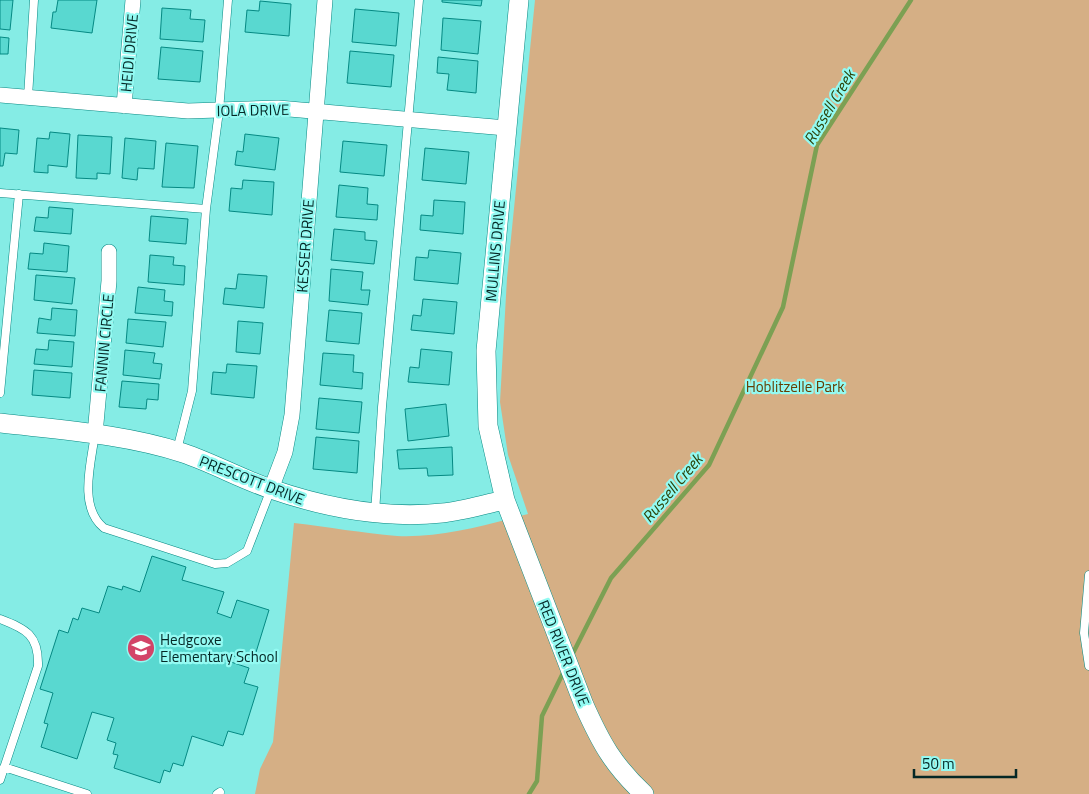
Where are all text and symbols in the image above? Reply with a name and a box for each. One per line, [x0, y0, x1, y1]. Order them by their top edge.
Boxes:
street label: HEIDI DRIVE [114, 13, 144, 93]
water label: Russell Creek [797, 64, 862, 149]
street label: IOLA DRIVE [216, 98, 290, 122]
street label: KESSER DRIVE [290, 199, 320, 293]
street label: MULLINS DRIVE [479, 199, 511, 303]
street label: FANNIN CIRCLE [88, 293, 120, 393]
park label: Hoblitzelle Park [746, 375, 844, 398]
water label: Russell Creek [636, 447, 709, 528]
street label: PRESCOTT DRIVE [196, 449, 308, 511]
street label: RED RIVER DRIVE [532, 596, 596, 710]
place label: Hedgcoxe Elementary School [160, 628, 278, 668]
school or university icon: Hedgcoxe Elementary School [126, 633, 156, 663]
scale bar [914, 746, 1016, 778]
text: 50 m [922, 752, 955, 775]

